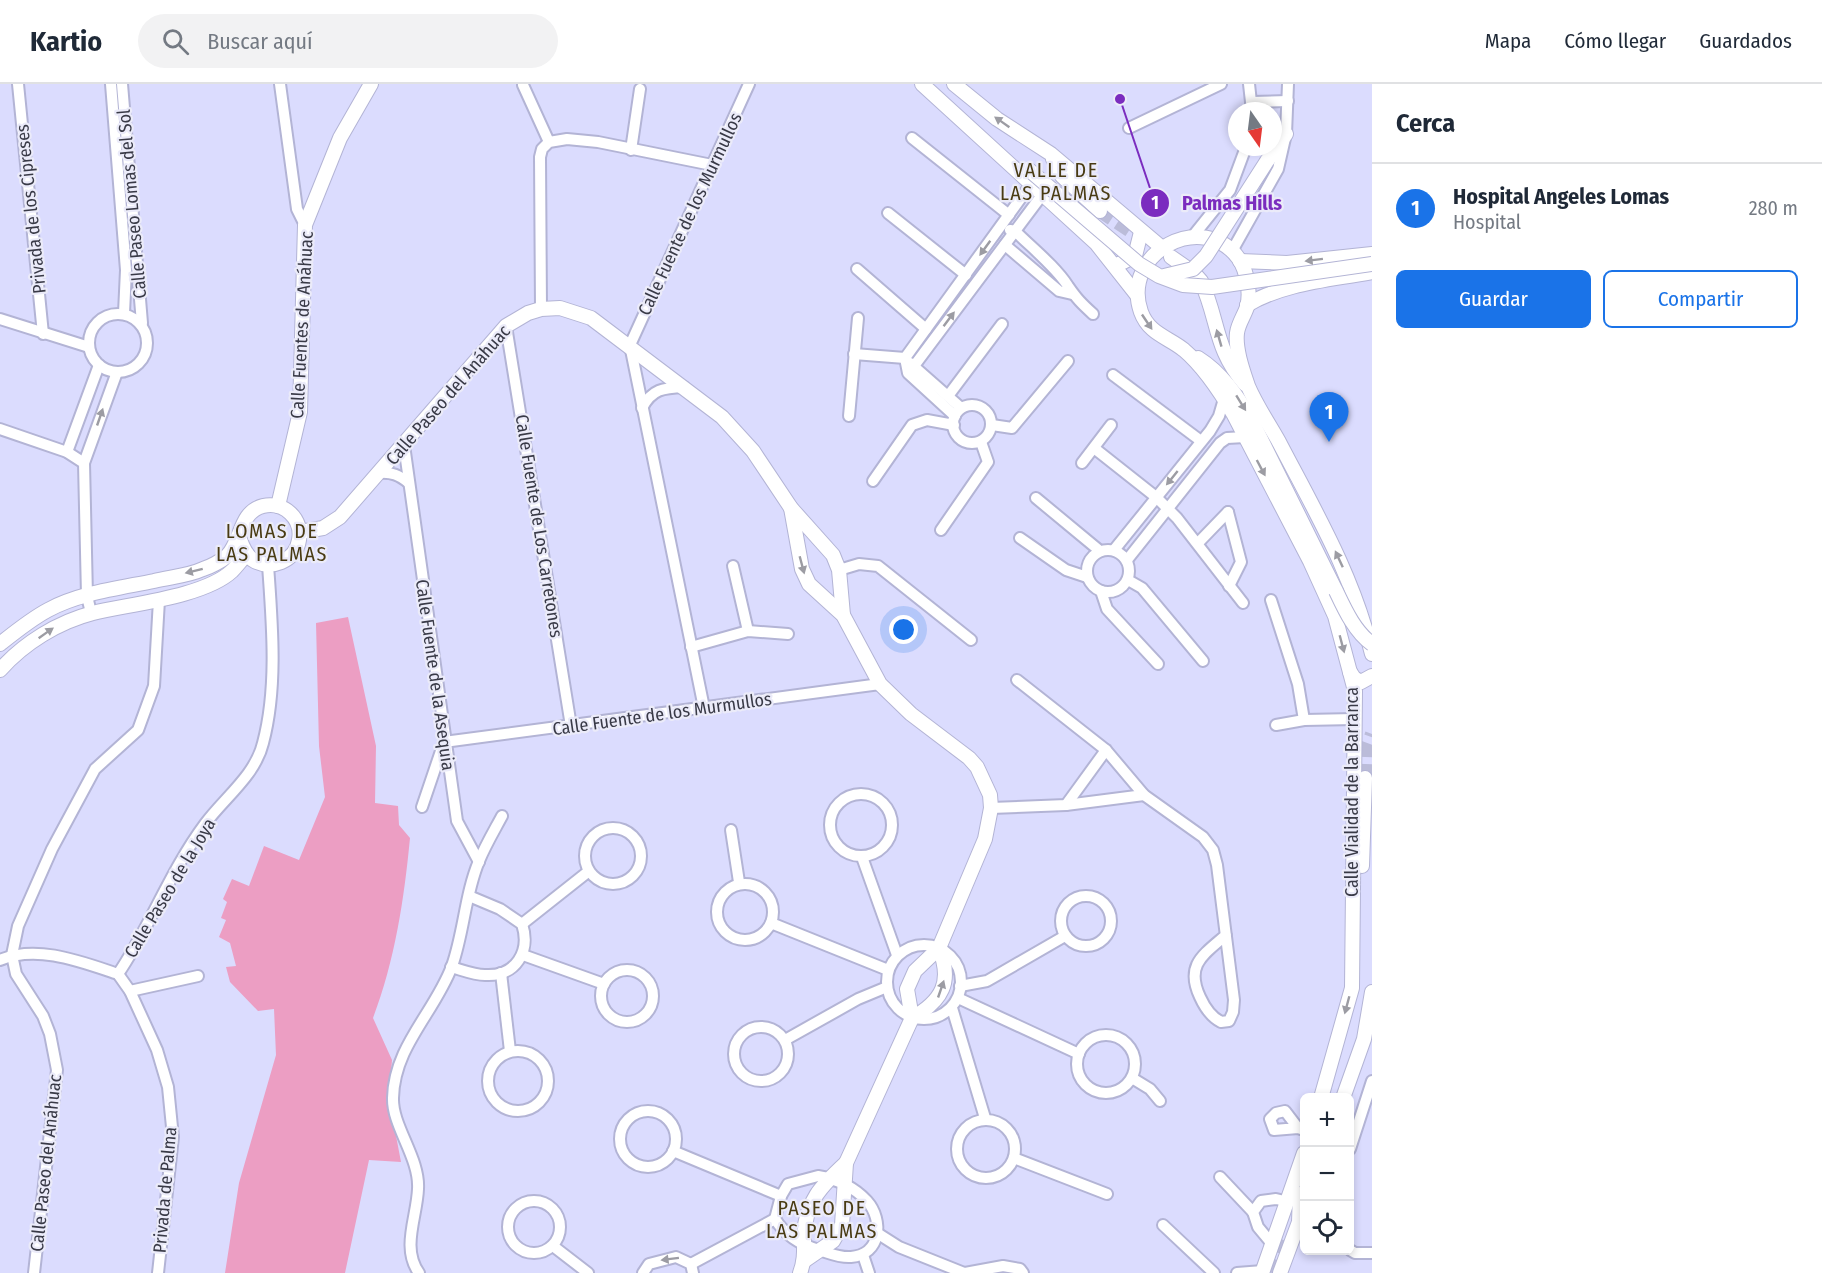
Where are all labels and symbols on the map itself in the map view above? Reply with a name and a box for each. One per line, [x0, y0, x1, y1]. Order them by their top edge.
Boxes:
north arrow [1228, 102, 1282, 156]
street label: Calle Paseo Lomas del Sol [113, 108, 151, 299]
street label: Calle Fuente de los Murmullos [633, 109, 747, 319]
one-way arrow [994, 116, 1010, 128]
street label: Privada de los Cipreses [11, 123, 51, 295]
district label: VALLE DE LAS PALMAS [1000, 158, 1112, 205]
callout: Palmas Hills [1140, 184, 1294, 222]
text: Palmas Hills [1182, 191, 1282, 215]
text: 1 [1151, 192, 1159, 214]
street label: Calle Fuentes de Anáhuac [286, 230, 318, 419]
one-way arrow [979, 240, 991, 256]
one-way arrow [1304, 255, 1323, 265]
one-way arrow [943, 311, 955, 327]
one-way arrow [1141, 314, 1152, 330]
street label: Calle Paseo del Anáhuac [381, 320, 515, 470]
one-way arrow [1214, 329, 1223, 347]
pin: 1 [1310, 392, 1348, 442]
one-way arrow [1235, 394, 1246, 411]
one-way arrow [96, 408, 106, 426]
street label: Calle Fuente de Los Carretones [510, 413, 568, 639]
one-way arrow [1256, 459, 1266, 476]
one-way arrow [1165, 470, 1178, 486]
district label: LOMAS DE LAS PALMAS [216, 519, 328, 566]
one-way arrow [1334, 551, 1343, 568]
one-way arrow [798, 556, 808, 575]
one-way arrow [185, 567, 203, 577]
street label: Calle Fuente de la Asequia [411, 578, 459, 772]
your location [889, 615, 918, 644]
one-way arrow [37, 627, 53, 639]
one-way arrow [1338, 635, 1347, 653]
street label: Calle Vialidad de la Barranca [1341, 687, 1363, 897]
street label: Calle Fuente de los Murmullos [551, 688, 773, 740]
street label: Calle Paseo de la Joya [120, 814, 220, 962]
one-way arrow [936, 979, 946, 997]
one-way arrow [1342, 996, 1352, 1014]
street label: Calle Paseo del Anáhuac [26, 1073, 66, 1253]
street label: Privada de Palma [149, 1126, 181, 1254]
district label: PASEO DE LAS PALMAS [766, 1196, 878, 1243]
one-way arrow [660, 1254, 679, 1264]

